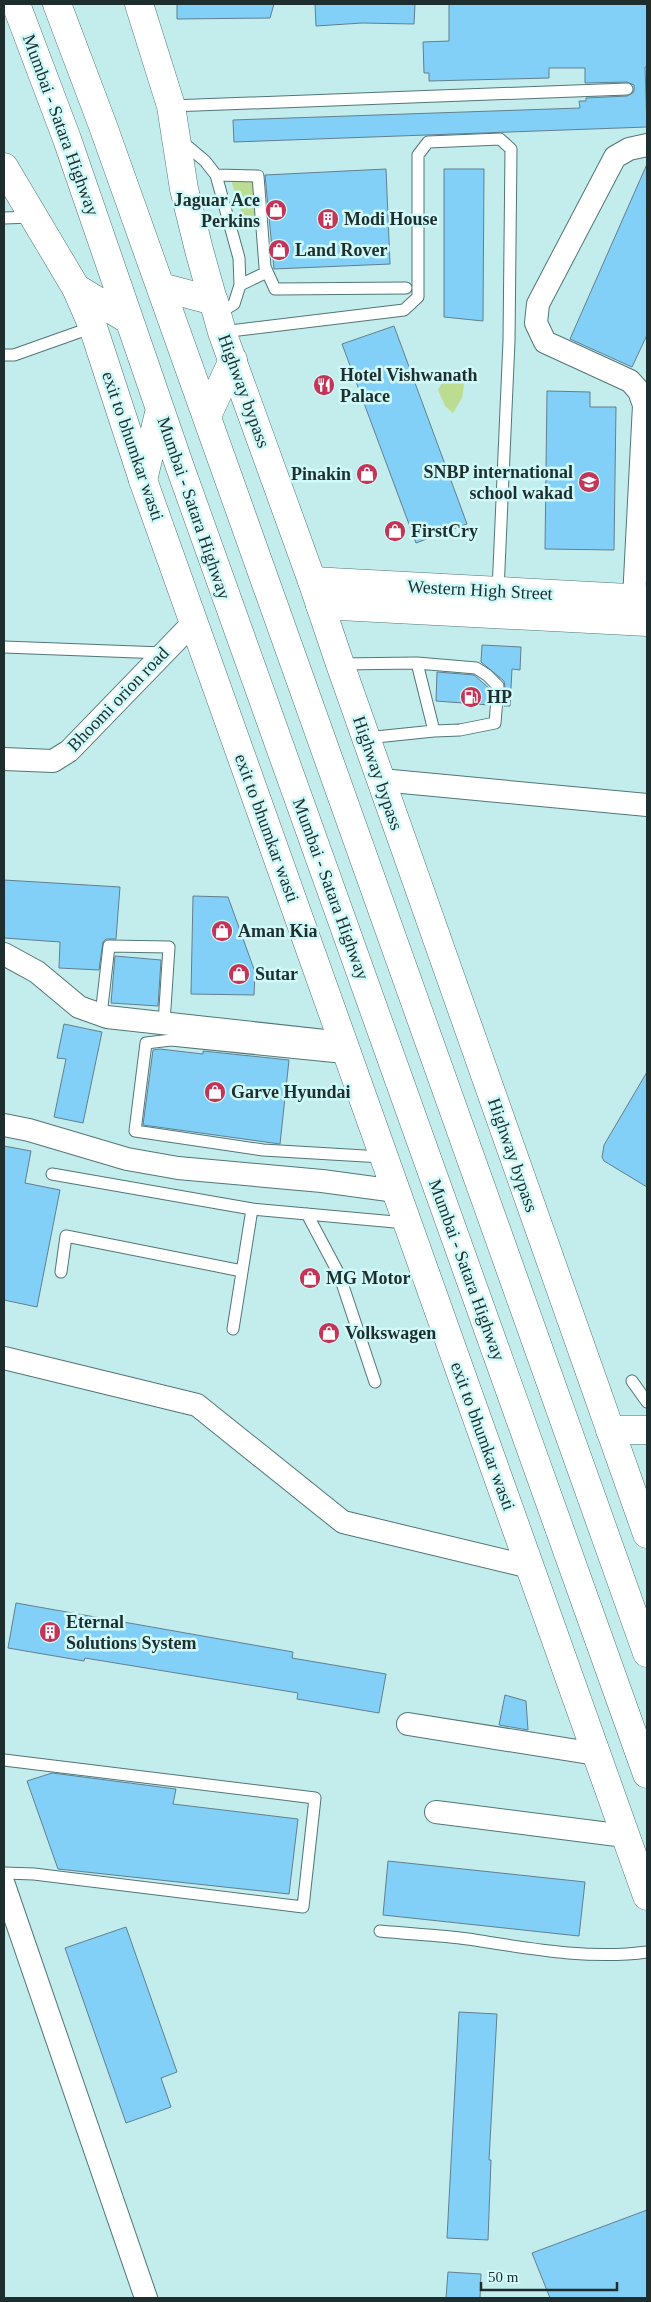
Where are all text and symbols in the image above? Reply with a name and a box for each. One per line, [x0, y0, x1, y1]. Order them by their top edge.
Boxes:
street label: Mumbai - Satara Highway [19, 32, 103, 218]
place label: Jaguar Ace Perkins [174, 190, 260, 231]
shop icon: Jaguar Ace Perkins [264, 198, 288, 222]
building icon: Modi House [316, 207, 340, 231]
place label: Modi House [344, 209, 438, 229]
shop icon: Land Rover [267, 238, 291, 262]
place label: Land Rover [295, 240, 388, 260]
street label: Highway bypass [214, 331, 274, 451]
place label: Hotel Vishwanath Palace [340, 365, 478, 406]
street label: exit to bhumkar wasti [98, 369, 168, 523]
restaurant icon: Hotel Vishwanath Palace [312, 373, 336, 397]
street label: Mumbai - Satara Highway [153, 414, 235, 602]
shop icon: Pinakin [355, 462, 379, 486]
place label: SNBP international school wakad [423, 462, 573, 503]
place label: Pinakin [291, 464, 351, 484]
school or university icon: SNBP international school wakad [577, 470, 601, 494]
shop icon: FirstCry [383, 519, 407, 543]
place label: FirstCry [411, 521, 478, 541]
street label: Western High Street [407, 576, 553, 604]
street label: Bhoomi orion road [63, 643, 173, 755]
fuel station icon: HP [459, 685, 483, 709]
place label: HP [487, 687, 512, 707]
street label: Highway bypass [349, 713, 407, 833]
street label: exit to bhumkar wasti [231, 751, 303, 905]
street label: Mumbai - Satara Highway [289, 796, 373, 982]
shop icon: Aman Kia [210, 919, 234, 943]
place label: Aman Kia [238, 921, 318, 941]
shop icon: Sutar [227, 962, 251, 986]
place label: Sutar [255, 964, 298, 984]
shop icon: Garve Hyundai [203, 1080, 227, 1104]
place label: Garve Hyundai [231, 1082, 351, 1102]
street label: Highway bypass [484, 1095, 542, 1215]
street label: Mumbai - Satara Highway [425, 1177, 509, 1363]
shop icon: MG Motor [298, 1266, 322, 1290]
place label: MG Motor [326, 1268, 410, 1288]
shop icon: Volkswagen [317, 1321, 341, 1345]
place label: Volkswagen [345, 1323, 436, 1343]
street label: exit to bhumkar wasti [447, 1359, 519, 1513]
place label: Eternal Solutions System [66, 1612, 197, 1653]
building icon: Eternal Solutions System [38, 1620, 62, 1644]
scale bar [481, 2260, 617, 2292]
text: 50 m [488, 2269, 519, 2285]

